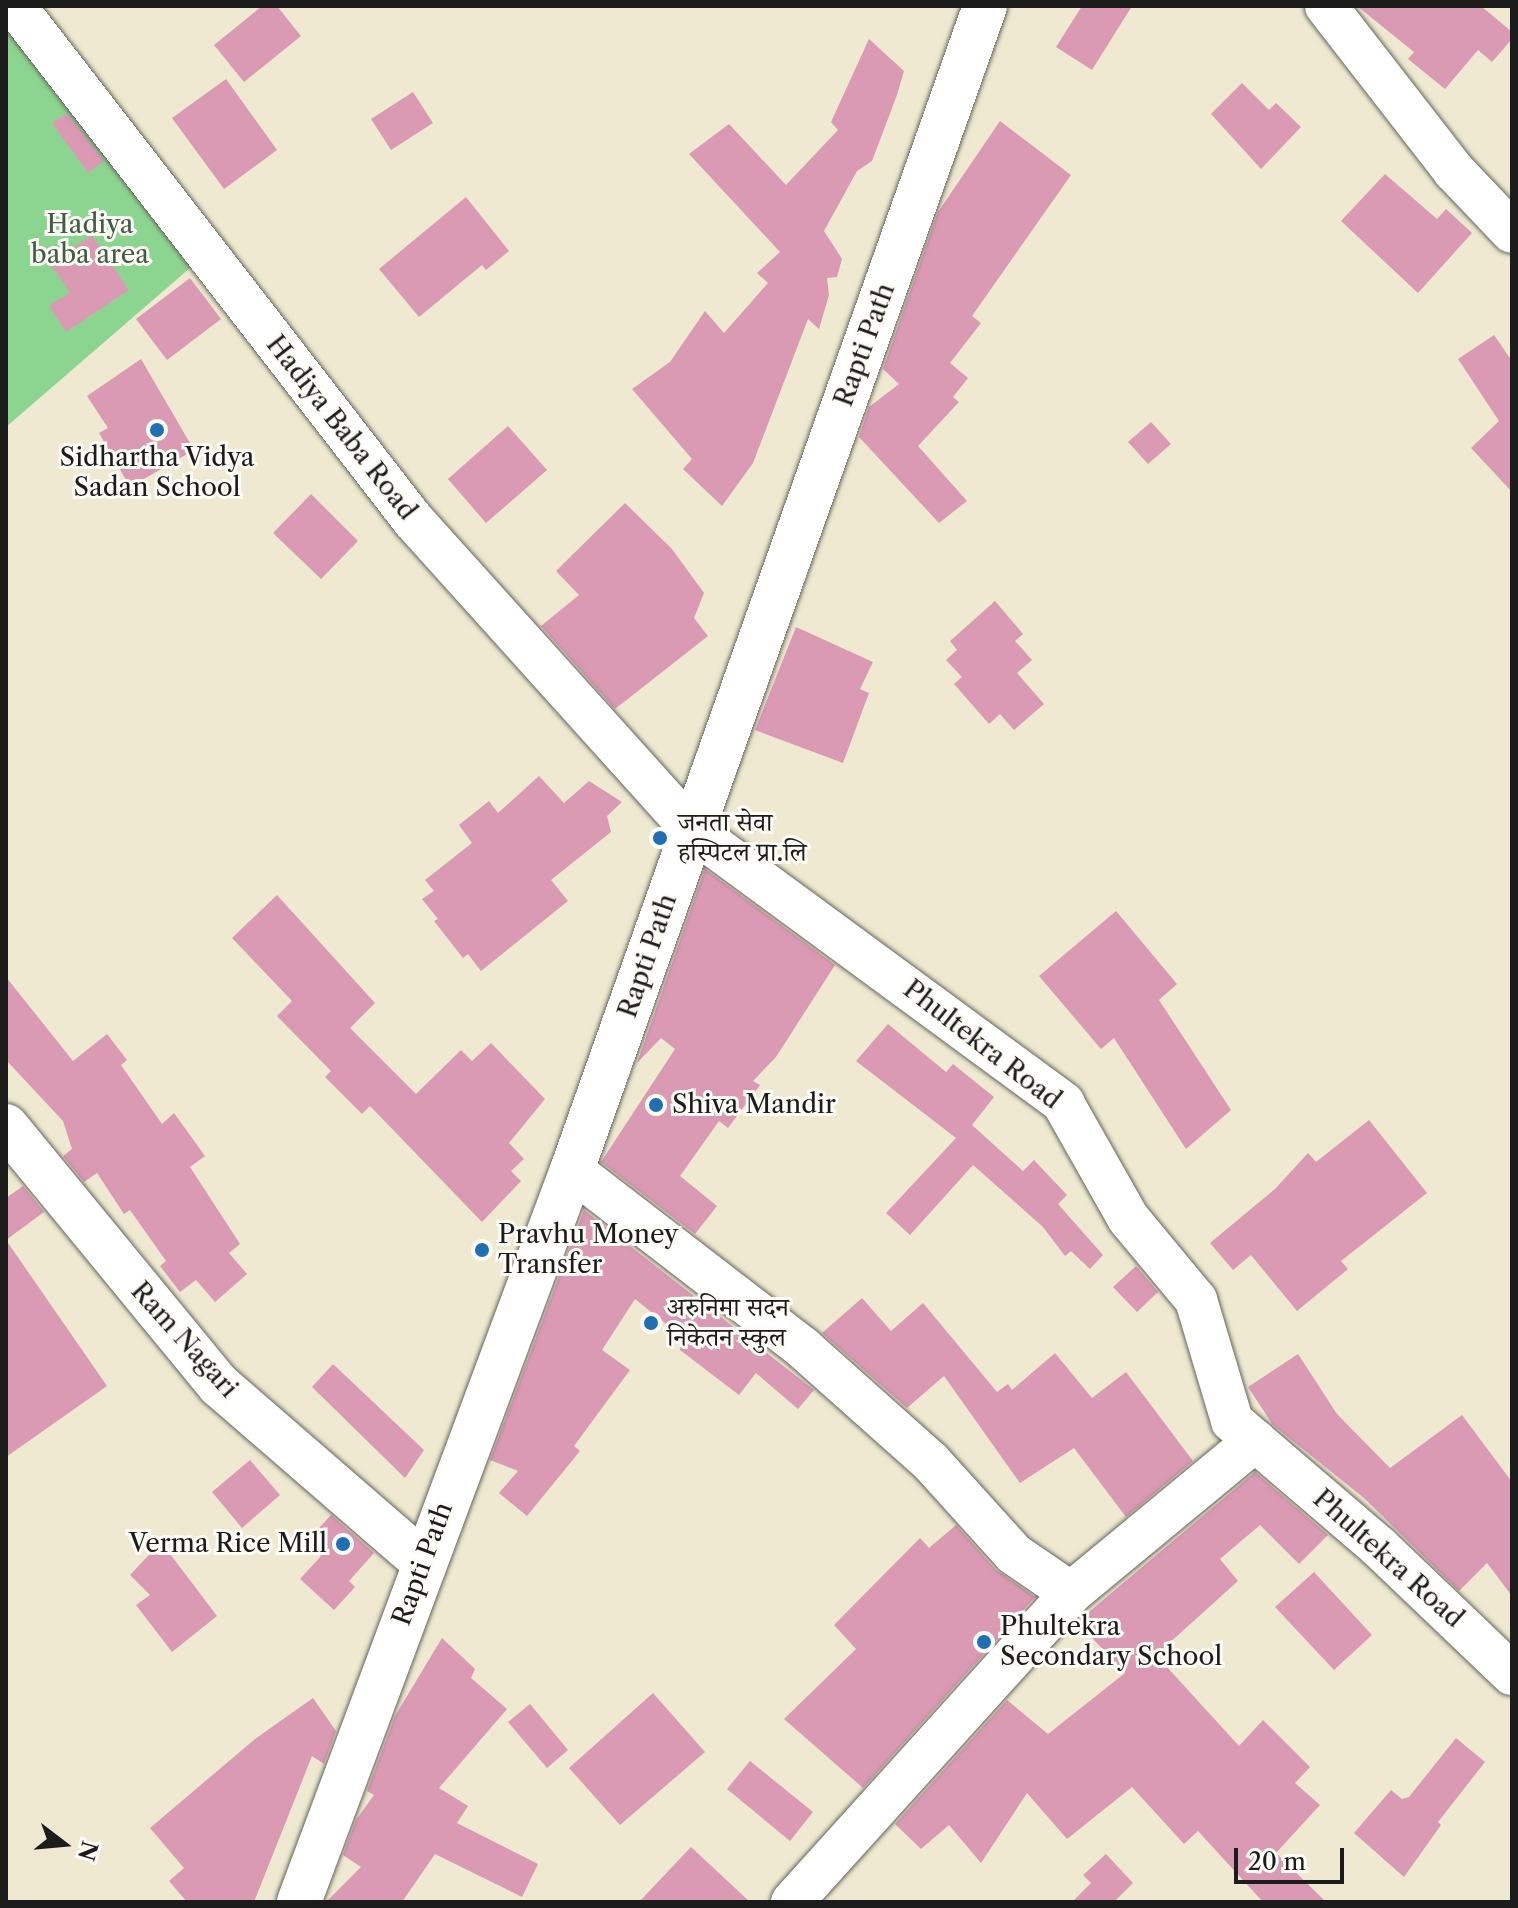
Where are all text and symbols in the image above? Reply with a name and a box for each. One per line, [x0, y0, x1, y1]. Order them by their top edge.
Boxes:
park label: Hadiya baba area [31, 209, 149, 270]
street label: Rapti Path [828, 279, 902, 411]
street label: Hadiya Baba Road [259, 329, 423, 527]
marker: Sidhartha Vidya Sadan School [148, 421, 166, 439]
place label: Sidhartha Vidya Sadan School [59, 442, 255, 504]
place label: जनता सेवा हस्पिटल प्रा.लि [678, 807, 807, 868]
marker: जनता सेवा हस्पिटल प्रा.लि [649, 827, 671, 849]
street label: Rapti Path [612, 890, 684, 1022]
street label: Phultekra Road [897, 974, 1067, 1116]
place label: Shiva Mandir [672, 1089, 836, 1121]
marker: Shiva Mandir [647, 1096, 665, 1114]
place label: Pravhu Money Transfer [498, 1219, 679, 1280]
marker: Pravhu Money Transfer [473, 1241, 491, 1259]
street label: Ram Nagari [124, 1276, 244, 1404]
place label: अरुनिमा सदन निकेतन स्कुल [667, 1292, 789, 1354]
marker: अरुनिमा सदन निकेतन स्कुल [642, 1314, 660, 1332]
street label: Phultekra Road [1306, 1483, 1470, 1635]
street label: Rapti Path [386, 1498, 460, 1630]
place label: Verma Rice Mill [129, 1528, 327, 1560]
marker: Verma Rice Mill [334, 1535, 352, 1553]
place label: Phultekra Secondary School [1000, 1611, 1223, 1672]
marker: Phultekra Secondary School [975, 1633, 993, 1651]
north arrow [24, 1804, 104, 1884]
scale bar [1238, 1832, 1348, 1882]
text: N [72, 1838, 103, 1864]
text: 20 m [1248, 1847, 1306, 1876]

